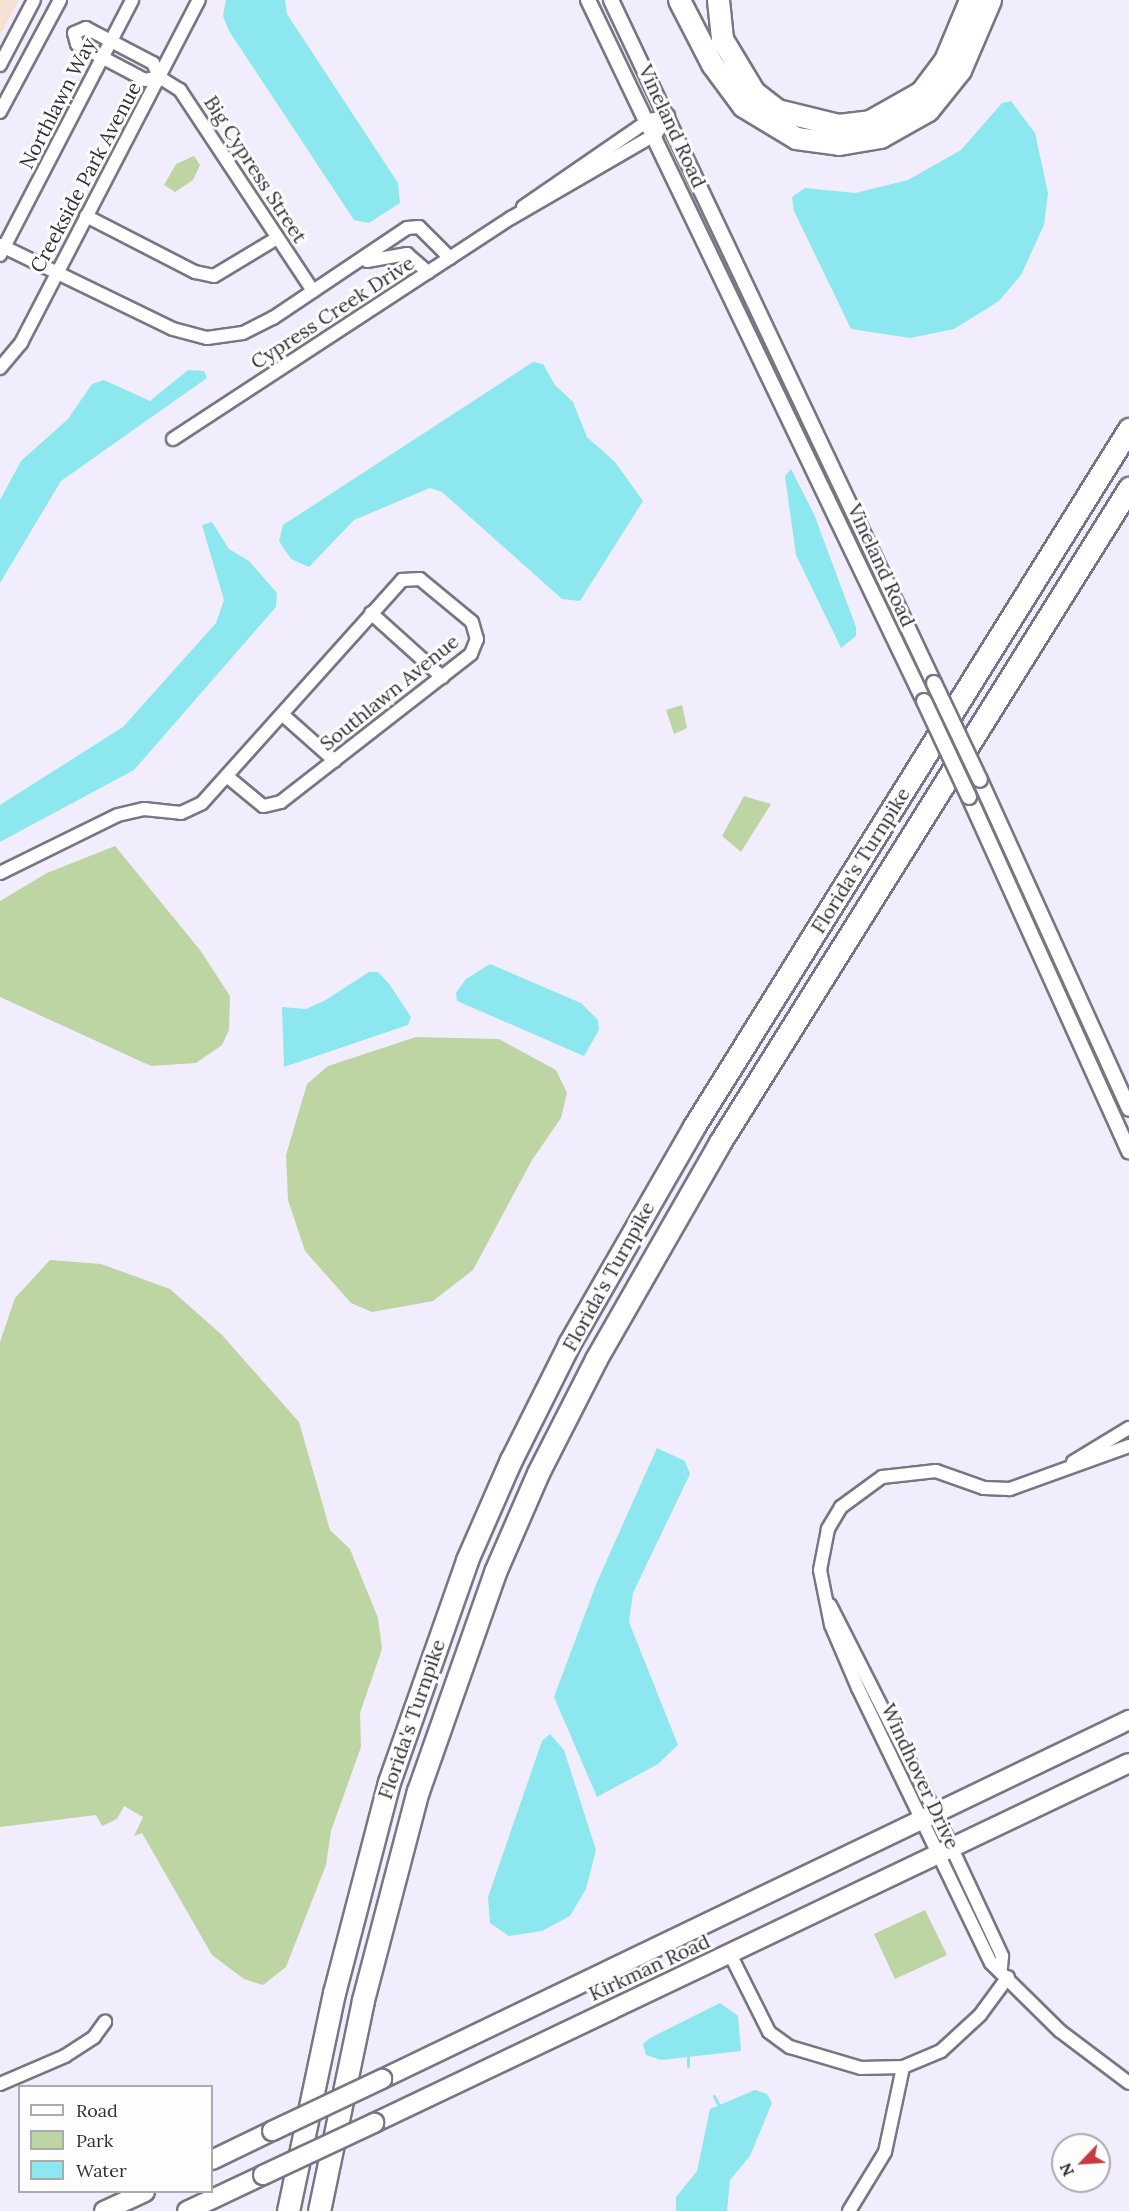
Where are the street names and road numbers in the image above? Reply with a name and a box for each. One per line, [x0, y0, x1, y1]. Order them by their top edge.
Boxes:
street label: Northlawn Way [14, 33, 100, 173]
street label: Vineland Road [634, 61, 712, 191]
street label: Creekside Park Avenue [25, 78, 145, 276]
street label: Big Cypress Street [199, 91, 313, 247]
street label: Cypress Creek Drive [246, 250, 418, 374]
street label: Vineland Road [843, 500, 921, 630]
street label: Southlawn Avenue [315, 629, 463, 755]
street label: Florida's Turnpike [805, 783, 915, 937]
street label: Florida's Turnpike [557, 1197, 659, 1355]
street label: Florida's Turnpike [372, 1636, 450, 1802]
street label: Windhover Drive [877, 1699, 965, 1853]
street label: Kirkman Road [585, 1929, 713, 2005]

